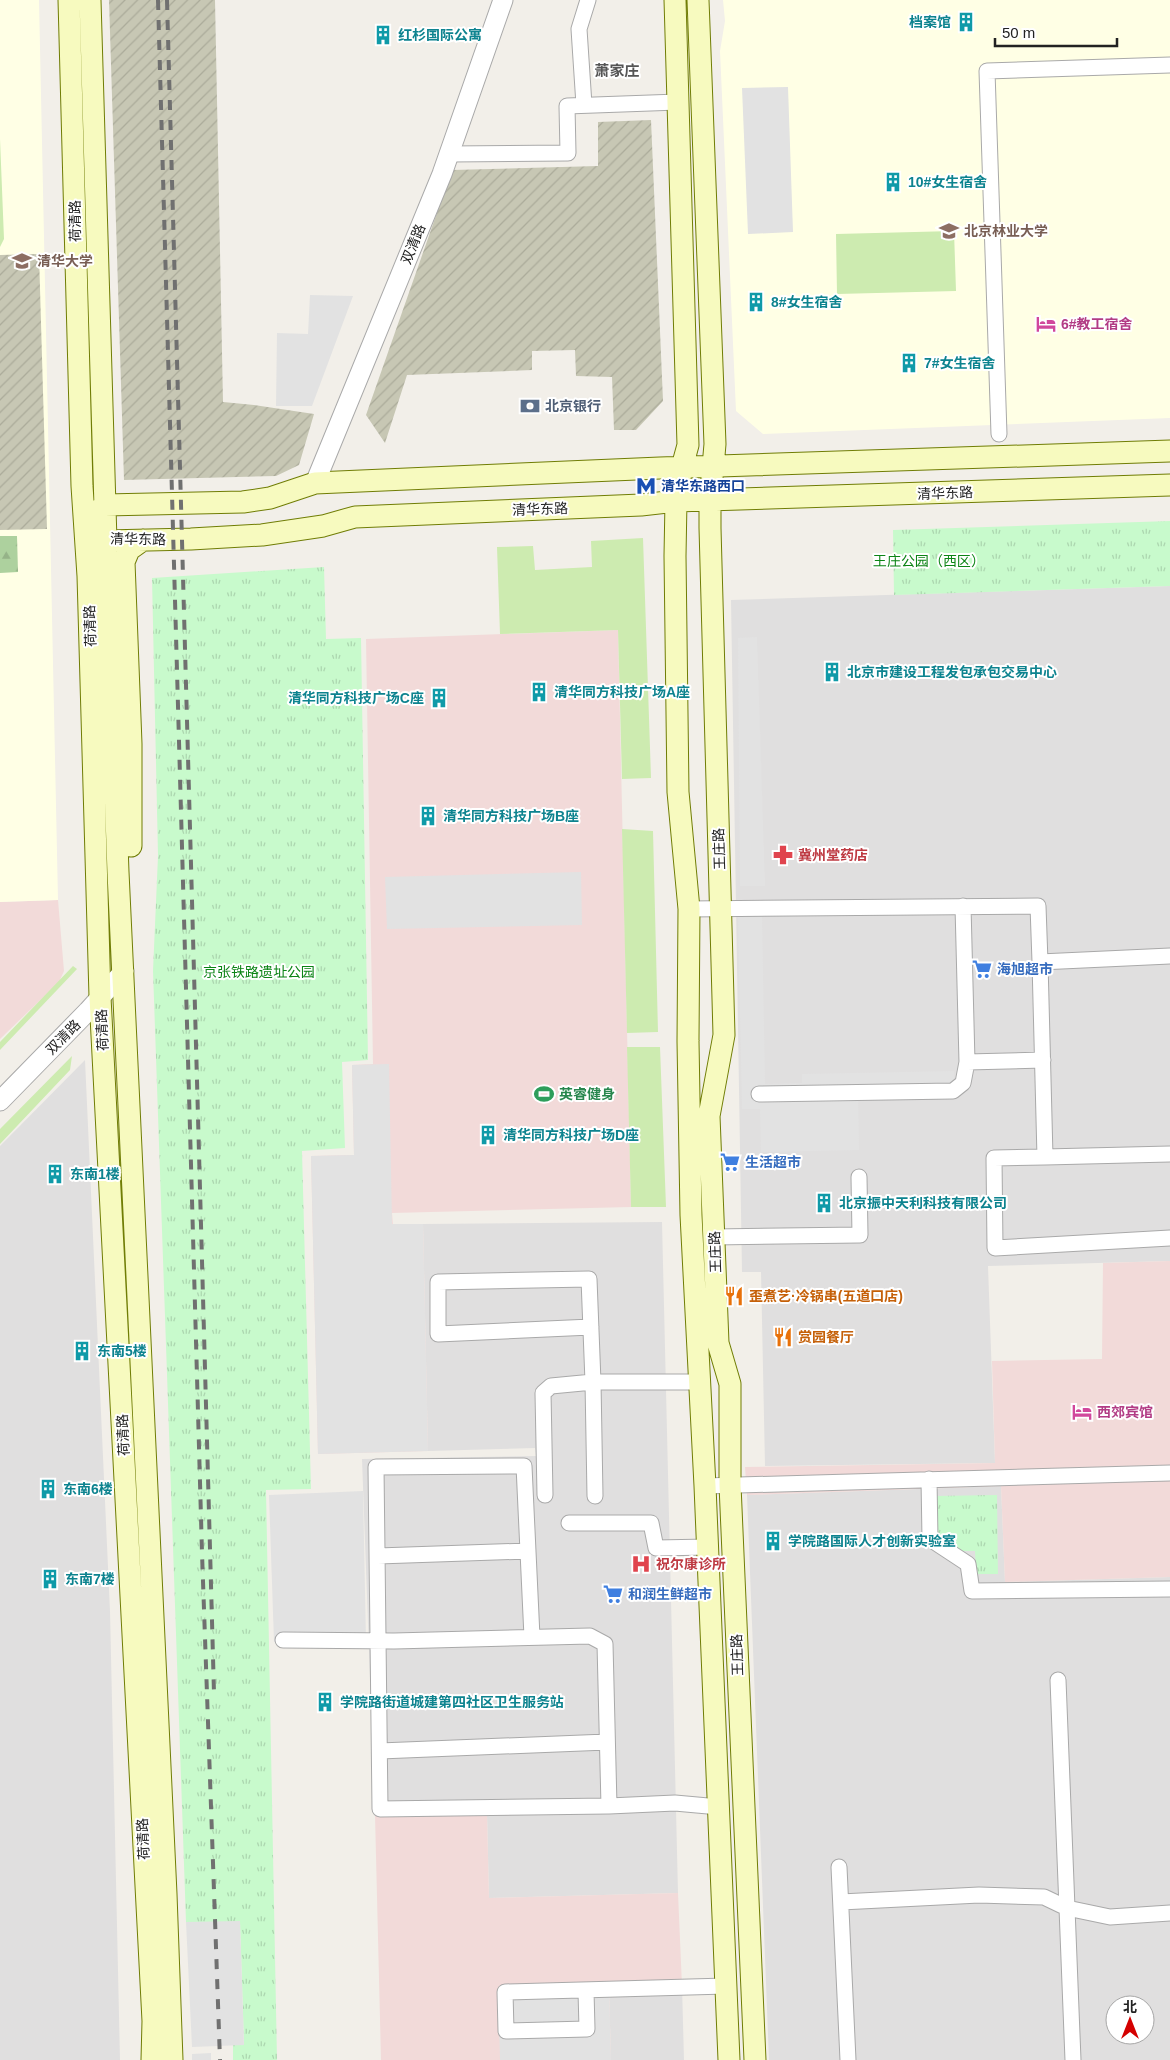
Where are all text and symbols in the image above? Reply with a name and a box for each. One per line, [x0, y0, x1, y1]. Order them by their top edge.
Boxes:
building icon: 档案馆 [955, 11, 977, 33]
place label: 档案馆 [909, 14, 951, 30]
scale bar [995, 15, 1118, 47]
building icon: 红杉国际公寓 [372, 24, 394, 46]
text: 50 m [1002, 24, 1035, 41]
place label: 红杉国际公寓 [398, 27, 482, 43]
district label: 萧家庄 [594, 62, 640, 79]
building icon: 10#女生宿舍 [882, 171, 904, 193]
place label: 10#女生宿舍 [908, 174, 987, 190]
street label: 荷清路 [67, 200, 83, 242]
school or university icon: 北京林业大学 [938, 220, 960, 242]
street label: 双清路 [398, 222, 428, 266]
place label: 北京林业大学 [964, 223, 1048, 239]
school or university icon: 清华大学 [11, 250, 33, 272]
place label: 清华大学 [37, 253, 93, 269]
building icon: 8#女生宿舍 [745, 291, 767, 313]
place label: 8#女生宿舍 [771, 294, 843, 310]
hotel icon: 6#教工宿舍 [1035, 313, 1057, 335]
place label: 6#教工宿舍 [1061, 316, 1133, 332]
building icon: 7#女生宿舍 [898, 352, 920, 374]
place label: 7#女生宿舍 [924, 355, 996, 371]
bank icon: 北京银行 [519, 395, 541, 417]
place label: 北京银行 [545, 398, 601, 414]
metro station icon: 清华东路西口 [635, 475, 657, 497]
place label: 清华东路西口 [661, 478, 745, 494]
street label: 清华东路 [917, 484, 973, 502]
street label: 清华东路 [512, 500, 568, 518]
street label: 清华东路 [110, 531, 166, 547]
park label: 王庄公园（西区） [873, 553, 985, 569]
street label: 荷清路 [81, 605, 99, 647]
building icon: 北京市建设工程发包承包交易中心 [821, 661, 843, 683]
place label: 北京市建设工程发包承包交易中心 [847, 664, 1057, 680]
building icon: 清华同方科技广场A座 [528, 681, 550, 703]
place label: 清华同方科技广场A座 [554, 684, 690, 700]
building icon: 清华同方科技广场C座 [428, 687, 450, 709]
place label: 清华同方科技广场C座 [288, 690, 424, 706]
building icon: 清华同方科技广场B座 [417, 805, 439, 827]
place label: 清华同方科技广场B座 [443, 808, 579, 824]
street label: 王庄路 [710, 828, 728, 870]
pharmacy icon: 冀州堂药店 [772, 844, 794, 866]
place label: 冀州堂药店 [798, 847, 868, 863]
supermarket icon: 海旭超市 [971, 958, 993, 980]
place label: 海旭超市 [997, 961, 1053, 977]
park label: 京张铁路遗址公园 [203, 964, 315, 980]
street label: 荷清路 [93, 1009, 111, 1051]
street label: 双清路 [42, 1016, 84, 1058]
sports icon: 英睿健身 [533, 1083, 555, 1105]
place label: 英睿健身 [559, 1086, 615, 1102]
building icon: 清华同方科技广场D座 [477, 1124, 499, 1146]
place label: 清华同方科技广场D座 [503, 1127, 639, 1143]
supermarket icon: 生活超市 [719, 1151, 741, 1173]
place label: 生活超市 [745, 1154, 801, 1170]
building icon: 东南1楼 [44, 1163, 66, 1185]
place label: 东南1楼 [70, 1166, 120, 1182]
building icon: 北京振中天利科技有限公司 [813, 1192, 835, 1214]
place label: 北京振中天利科技有限公司 [839, 1195, 1007, 1211]
street label: 王庄路 [706, 1231, 724, 1273]
restaurant icon: 歪煮艺·冷锅串(五道口店) [723, 1285, 745, 1307]
place label: 歪煮艺·冷锅串(五道口店) [749, 1288, 903, 1304]
restaurant icon: 赏园餐厅 [772, 1326, 794, 1348]
place label: 赏园餐厅 [798, 1329, 854, 1345]
building icon: 东南5楼 [71, 1340, 93, 1362]
place label: 东南5楼 [97, 1343, 147, 1359]
hotel icon: 西郊宾馆 [1071, 1401, 1093, 1423]
place label: 西郊宾馆 [1097, 1404, 1153, 1420]
street label: 荷清路 [114, 1414, 132, 1456]
building icon: 东南6楼 [37, 1478, 59, 1500]
place label: 东南6楼 [63, 1481, 113, 1497]
building icon: 学院路国际人才创新实验室 [762, 1530, 784, 1552]
place label: 学院路国际人才创新实验室 [788, 1533, 956, 1549]
hospital icon: 祝尔康诊所 [630, 1553, 652, 1575]
place label: 祝尔康诊所 [656, 1556, 726, 1572]
building icon: 东南7楼 [39, 1568, 61, 1590]
place label: 东南7楼 [65, 1571, 115, 1587]
supermarket icon: 和润生鲜超市 [602, 1583, 624, 1605]
place label: 和润生鲜超市 [628, 1586, 712, 1602]
street label: 王庄路 [728, 1634, 746, 1676]
building icon: 学院路街道城建第四社区卫生服务站 [314, 1691, 336, 1713]
place label: 学院路街道城建第四社区卫生服务站 [340, 1694, 564, 1710]
street label: 荷清路 [134, 1818, 152, 1860]
north arrow [1105, 1995, 1155, 2045]
text: 北 [1123, 1999, 1137, 2015]

